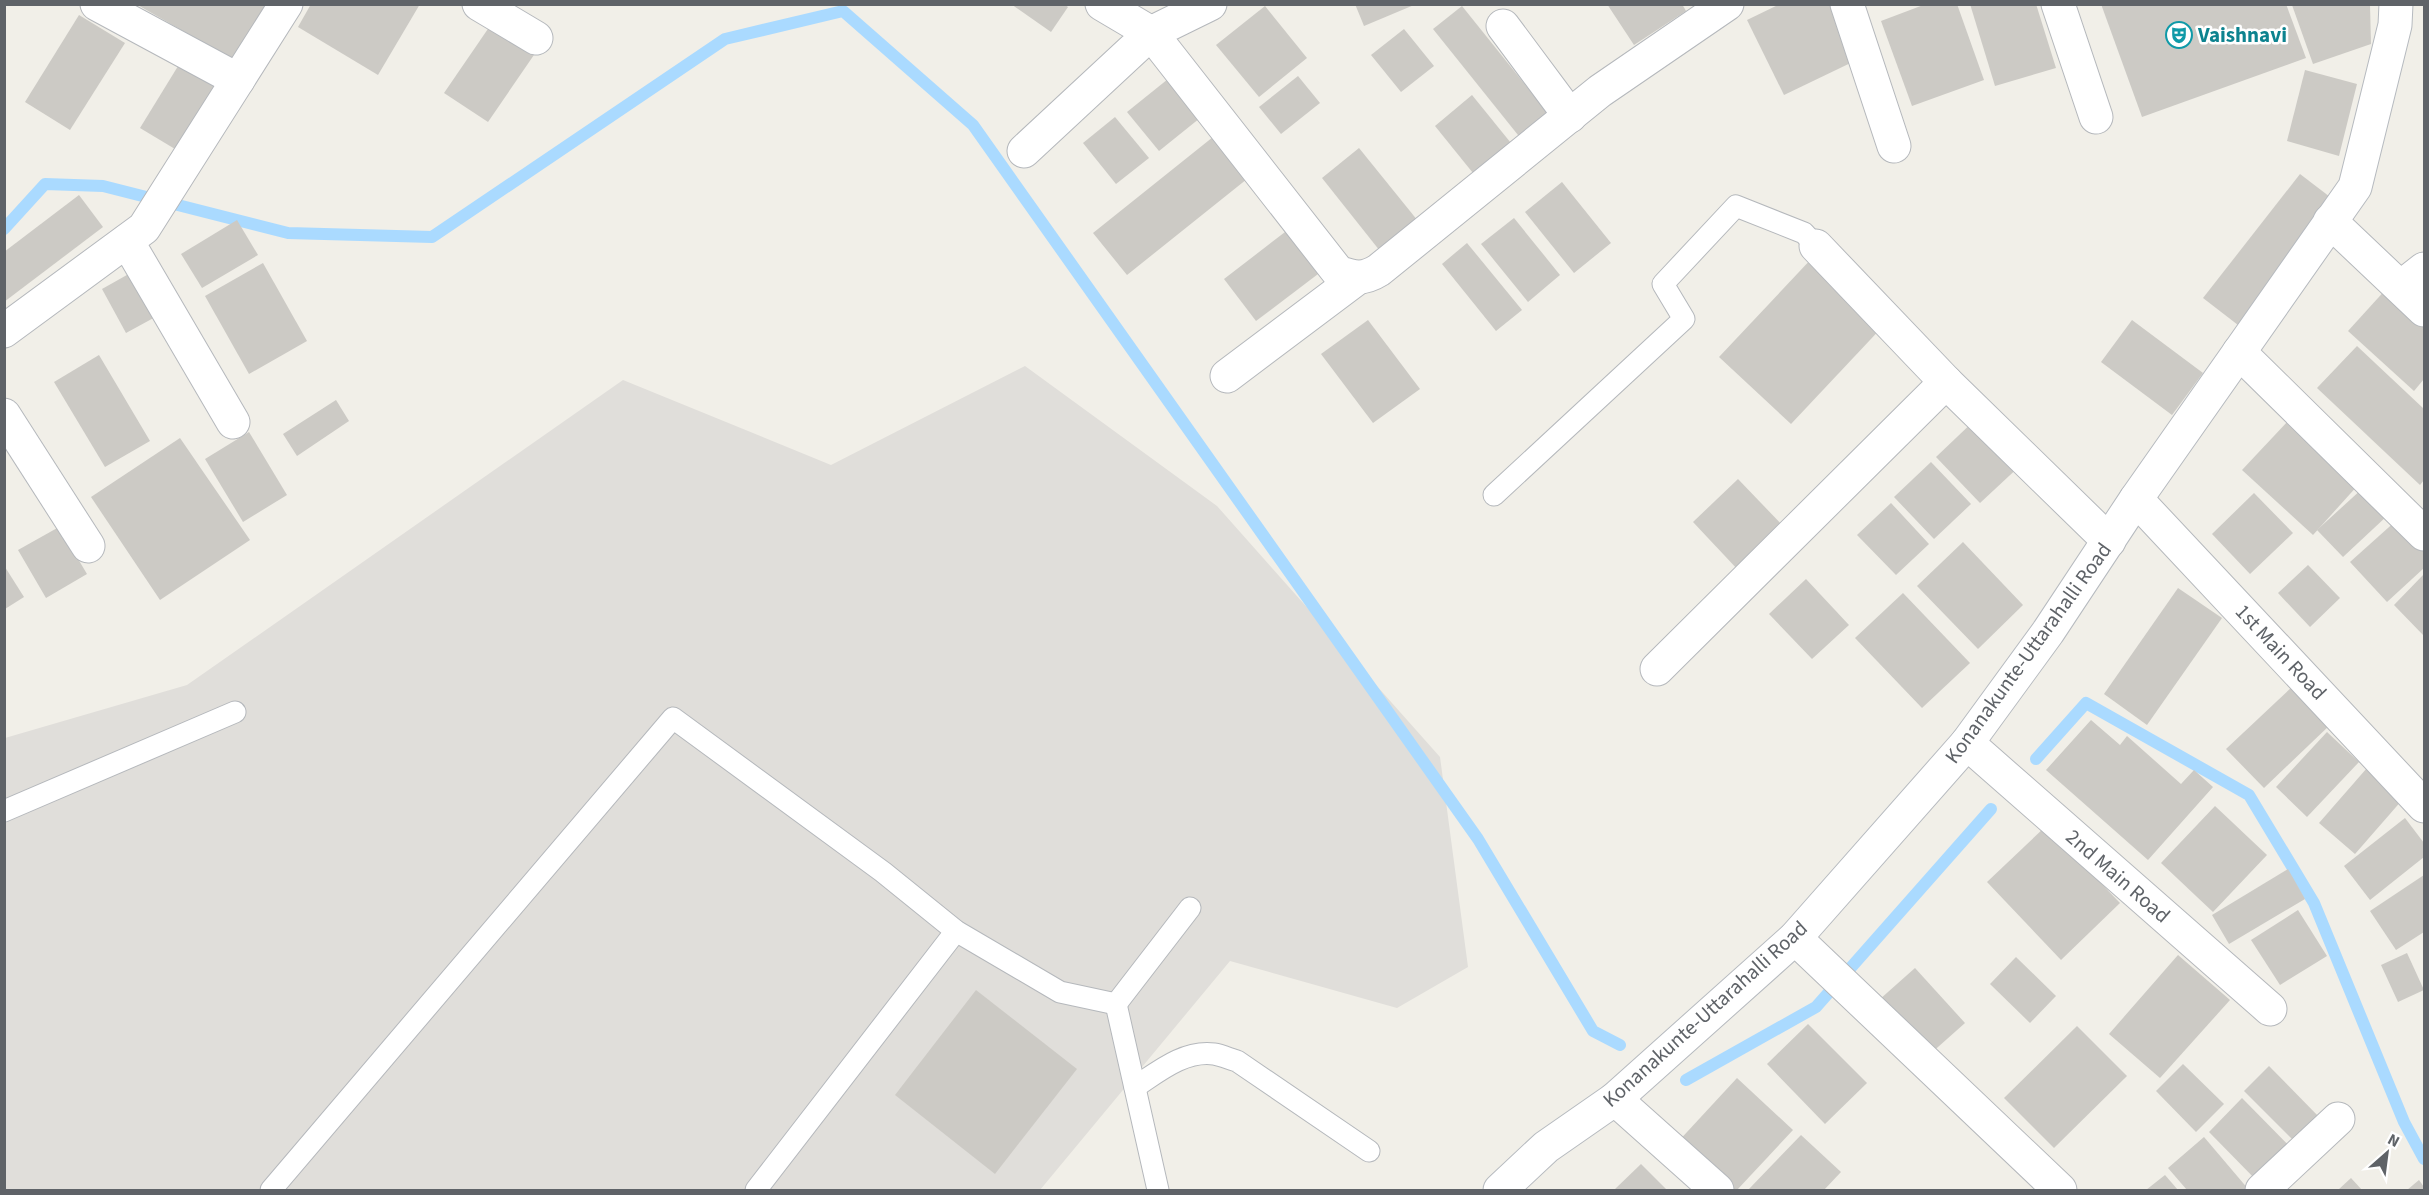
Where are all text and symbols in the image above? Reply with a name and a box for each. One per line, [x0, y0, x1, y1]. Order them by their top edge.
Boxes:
theatre icon: Vaishnavi [2164, 20, 2194, 50]
place label: Vaishnavi [2197, 20, 2287, 50]
street label: Konanakunte-Uttarahalli Road [1938, 536, 2118, 770]
street label: 1st Main Road [2228, 597, 2334, 707]
street label: 2nd Main Road [2059, 822, 2177, 930]
street label: Konanakunte-Uttarahalli Road [1596, 914, 1814, 1114]
north arrow [2357, 1123, 2417, 1183]
text: N [2384, 1128, 2403, 1153]

